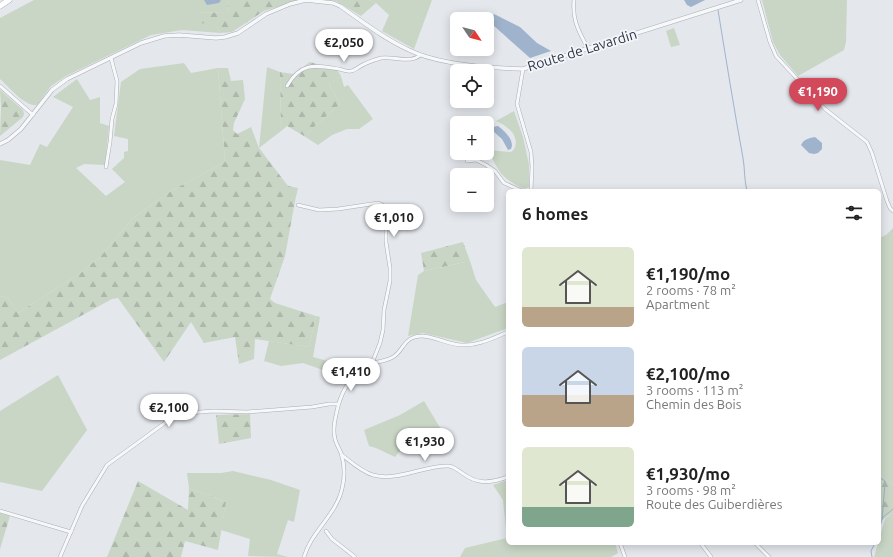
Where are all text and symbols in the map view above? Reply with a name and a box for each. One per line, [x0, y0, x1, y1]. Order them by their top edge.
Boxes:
north arrow [450, 12, 494, 56]
map controls [450, 12, 494, 212]
street label: Route de Lavardin [525, 26, 639, 74]
pin: €2,050 [311, 29, 377, 63]
text: €2,050 [324, 35, 364, 49]
button: locate [450, 64, 494, 108]
pin: €1,190 [785, 78, 851, 112]
text: €1,190 [798, 84, 838, 98]
button: + [450, 116, 494, 160]
button: − [450, 168, 494, 212]
icon: filters [843, 202, 865, 224]
pin: €1,010 [361, 204, 427, 238]
text: 6 homes [522, 204, 588, 223]
text: €1,010 [374, 210, 414, 224]
icon: home [554, 263, 602, 311]
text: €1,190/mo [646, 264, 730, 283]
text: 2 rooms · 78 m² [646, 283, 736, 297]
text: Apartment [646, 297, 710, 311]
pin: €1,410 [318, 358, 384, 392]
icon: home [554, 363, 602, 411]
text: €1,410 [331, 364, 371, 378]
text: €2,100/mo [646, 364, 730, 383]
text: 3 rooms · 113 m² [646, 383, 743, 397]
pin: €2,100 [136, 394, 202, 428]
text: Chemin des Bois [646, 397, 741, 411]
text: €2,100 [149, 400, 189, 414]
pin: €1,930 [392, 428, 458, 462]
text: €1,930 [405, 434, 445, 448]
icon: home [554, 463, 602, 511]
text: €1,930/mo [646, 464, 730, 483]
text: 3 rooms · 98 m² [646, 483, 736, 497]
text: Route des Guiberdières [646, 497, 782, 511]

